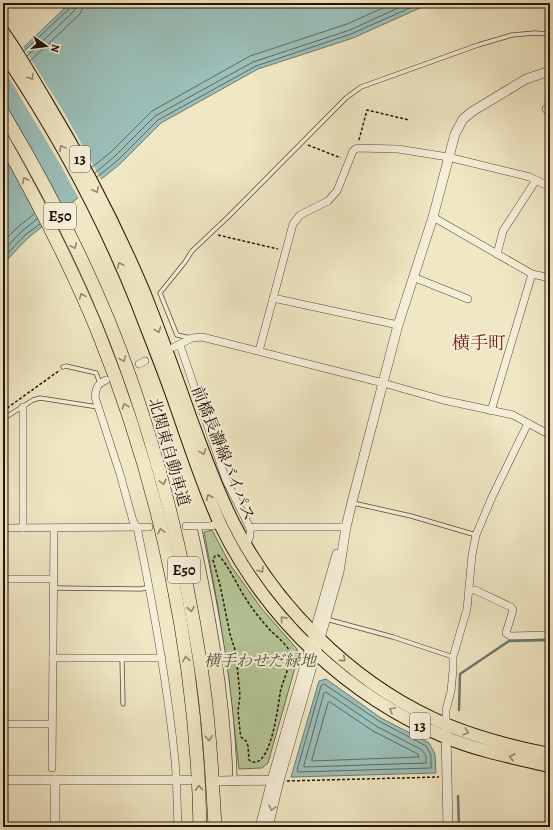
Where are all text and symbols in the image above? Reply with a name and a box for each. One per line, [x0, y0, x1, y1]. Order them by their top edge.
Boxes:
north arrow [26, 26, 66, 66]
text: N [47, 43, 63, 54]
one-way arrow [27, 73, 34, 80]
one-way arrow [60, 145, 67, 153]
road number: 13 [70, 146, 90, 172]
one-way arrow [22, 176, 30, 184]
one-way arrow [91, 186, 99, 193]
road number: E50 [44, 203, 76, 229]
one-way arrow [69, 241, 77, 249]
one-way arrow [117, 261, 125, 268]
one-way arrow [79, 293, 87, 300]
one-way arrow [153, 326, 161, 333]
district label: 横手町 [452, 331, 506, 355]
one-way arrow [118, 355, 126, 362]
street label: 前橋長瀞線バイパス [186, 383, 260, 524]
street label: 北関東自動車道 [143, 395, 195, 509]
one-way arrow [121, 403, 130, 410]
one-way arrow [199, 448, 207, 455]
one-way arrow [158, 479, 167, 486]
one-way arrow [206, 493, 214, 501]
one-way arrow [157, 528, 166, 535]
road number: E50 [168, 557, 200, 583]
one-way arrow [257, 566, 264, 573]
one-way arrow [187, 606, 195, 612]
one-way arrow [281, 616, 288, 624]
park label: 横手わせだ緑地 [204, 650, 318, 672]
one-way arrow [338, 655, 345, 662]
one-way arrow [182, 656, 191, 662]
one-way arrow [389, 707, 396, 714]
road number: 13 [410, 713, 430, 739]
one-way arrow [462, 727, 469, 736]
one-way arrow [204, 735, 213, 741]
one-way arrow [509, 754, 515, 762]
one-way arrow [195, 785, 204, 791]
one-way arrow [269, 805, 277, 811]

